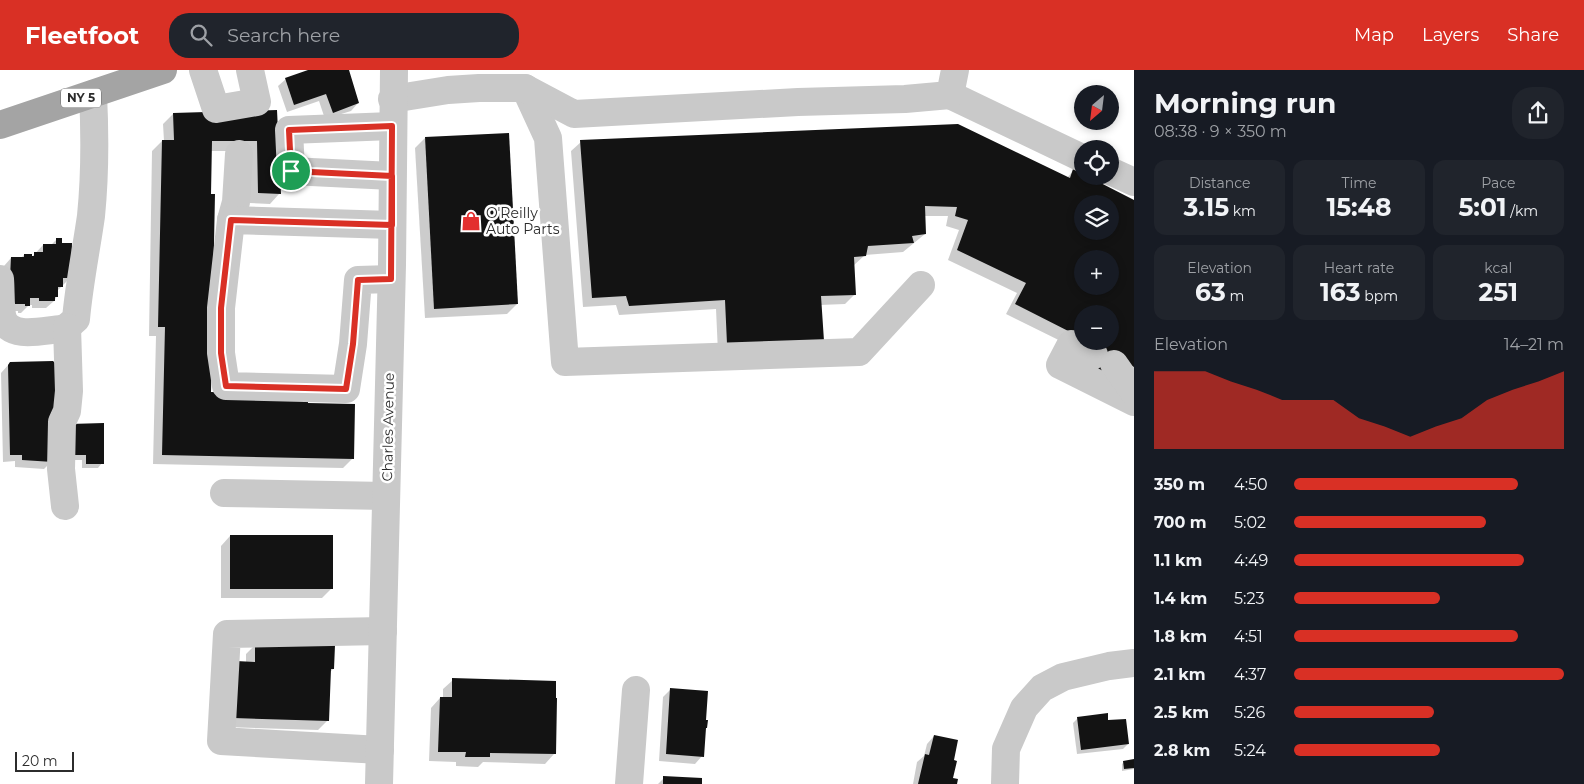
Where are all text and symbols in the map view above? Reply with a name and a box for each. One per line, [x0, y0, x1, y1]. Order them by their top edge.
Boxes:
search box [169, 13, 519, 58]
text: Fleetfoot [25, 21, 139, 50]
icon: search [187, 21, 215, 49]
text: Search here [227, 24, 340, 47]
text: Map [1354, 24, 1394, 46]
text: Layers [1422, 24, 1479, 46]
text: Share [1507, 24, 1559, 46]
north arrow [1074, 85, 1119, 130]
map controls [1074, 85, 1119, 350]
text: Morning run [1154, 86, 1336, 120]
button: share [1512, 87, 1564, 139]
road number: NY 5 [61, 88, 101, 108]
text: 08:38 · 9 × 350 m [1154, 122, 1287, 141]
button: locate [1074, 140, 1119, 185]
pin [270, 150, 312, 192]
icon: arrive [277, 157, 305, 185]
text: Distance [1189, 174, 1250, 192]
text: Time [1341, 174, 1377, 192]
text: Pace [1481, 174, 1515, 192]
text: 3.15 [1183, 192, 1229, 222]
text: 15:48 [1326, 192, 1392, 222]
text: 5:01 [1458, 192, 1507, 222]
button: layers [1074, 195, 1119, 240]
text: km [1229, 202, 1256, 220]
text: /km [1507, 202, 1538, 220]
place label: O'Reilly Auto Parts [486, 204, 560, 238]
shop icon: O'Reilly Auto Parts [460, 210, 482, 232]
button: + [1074, 250, 1119, 295]
text: Elevation [1187, 259, 1252, 277]
text: Heart rate [1324, 259, 1394, 277]
text: kcal [1484, 259, 1512, 277]
text: 63 [1195, 277, 1226, 307]
text: 163 [1320, 277, 1361, 307]
text: 251 [1479, 277, 1518, 307]
text: m [1226, 287, 1244, 305]
text: bpm [1361, 287, 1398, 305]
button: − [1074, 305, 1119, 350]
text: Elevation [1154, 335, 1228, 354]
text: 14–21 m [1504, 335, 1564, 354]
street label: Charles Avenue [378, 372, 398, 482]
text: 350 m [1154, 475, 1205, 494]
text: 4:50 [1234, 475, 1268, 494]
text: 700 m [1154, 513, 1207, 532]
text: 5:02 [1234, 513, 1266, 532]
text: 1.1 km [1154, 551, 1202, 570]
text: 4:49 [1234, 551, 1268, 570]
text: 1.4 km [1154, 589, 1207, 608]
text: 5:23 [1234, 589, 1265, 608]
text: 1.8 km [1154, 627, 1207, 646]
text: 4:51 [1234, 627, 1263, 646]
text: 2.1 km [1154, 665, 1206, 684]
text: 4:37 [1234, 665, 1266, 684]
text: 2.5 km [1154, 703, 1209, 722]
text: 5:26 [1234, 703, 1265, 722]
text: 2.8 km [1154, 741, 1210, 760]
text: 5:24 [1234, 741, 1266, 760]
scale bar [15, 749, 74, 772]
text: 20 m [22, 752, 58, 770]

